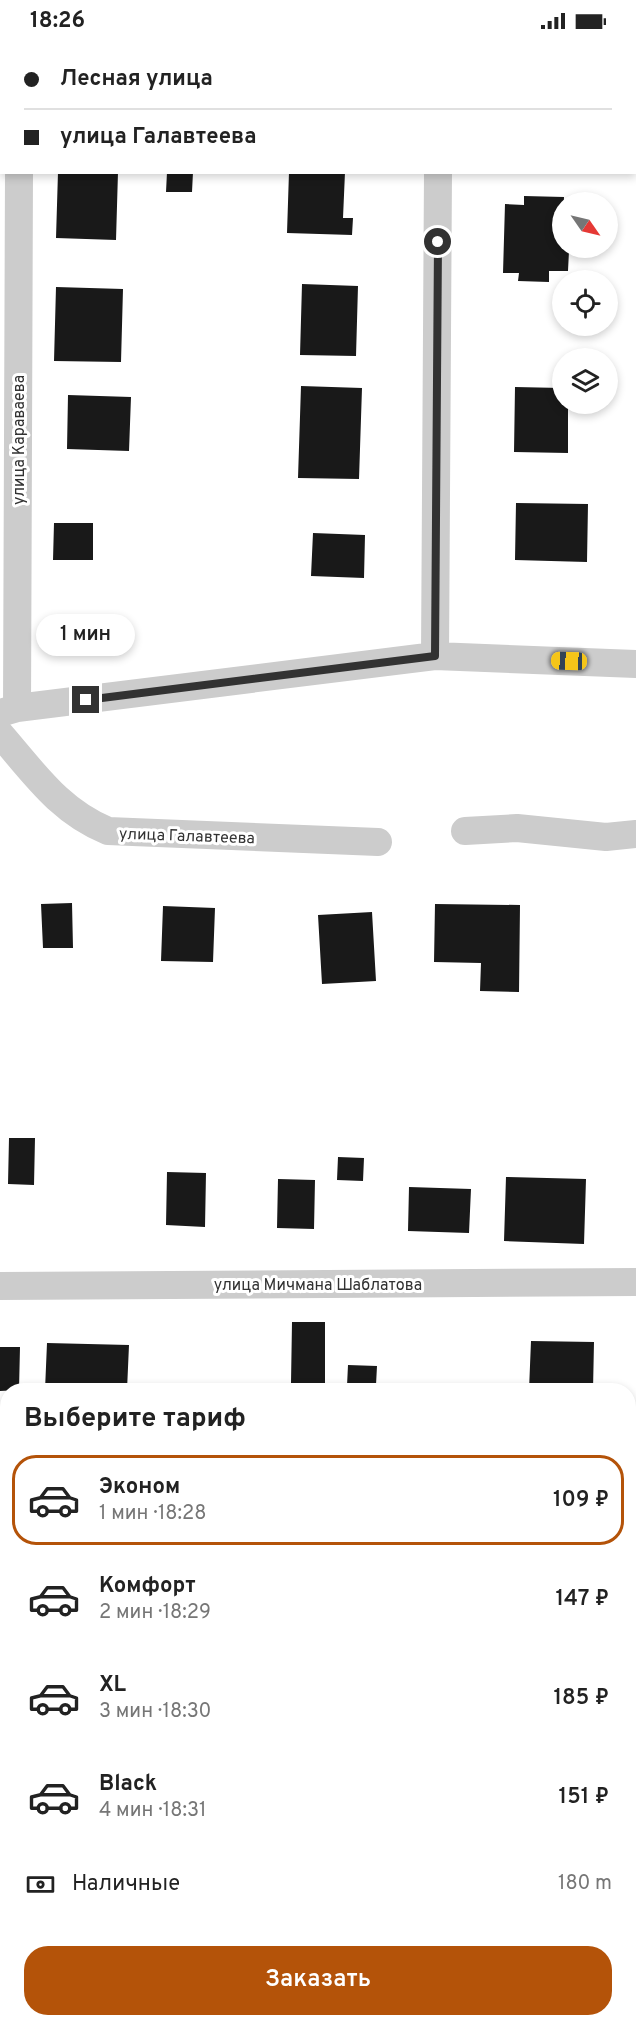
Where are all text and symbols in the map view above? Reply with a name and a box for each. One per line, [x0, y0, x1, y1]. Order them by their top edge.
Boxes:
text: 18:26 [30, 8, 85, 35]
text: Лесная улица [60, 66, 213, 93]
text: улица Галавтеева [60, 124, 256, 151]
north arrow [552, 192, 618, 258]
map controls [552, 192, 618, 414]
route start [424, 228, 451, 255]
button: locate [552, 270, 618, 336]
button: layers [552, 348, 618, 414]
street label: улица Караваева [10, 375, 30, 505]
callout: 1 мин [36, 613, 136, 655]
text: 1 мин [60, 622, 111, 648]
car [551, 651, 587, 671]
route end [72, 686, 99, 713]
street label: улица Галавтеева [119, 825, 255, 849]
street label: улица Мичмана Шаблатова [214, 1276, 422, 1296]
text: Выберите тариф [24, 1402, 246, 1436]
icon: car [27, 1473, 81, 1527]
text: Эконом [99, 1474, 180, 1501]
text: 109 ₽ [553, 1487, 609, 1514]
text: 1 мин · 18:28 [99, 1501, 207, 1527]
icon: car [27, 1572, 81, 1626]
text: Комфорт [99, 1573, 196, 1600]
text: 147 ₽ [555, 1586, 609, 1613]
text: 2 мин · 18:29 [99, 1600, 211, 1626]
icon: car [27, 1671, 81, 1725]
text: XL [99, 1672, 126, 1699]
text: 185 ₽ [553, 1685, 609, 1712]
text: 3 мин · 18:30 [99, 1699, 211, 1725]
icon: car [27, 1770, 81, 1824]
text: Black [99, 1771, 157, 1798]
text: 151 ₽ [559, 1784, 609, 1811]
text: 4 мин · 18:31 [99, 1798, 206, 1824]
icon: cash [24, 1868, 57, 1901]
text: Наличные [72, 1871, 180, 1898]
text: 180 m [558, 1871, 612, 1897]
button: Заказать [24, 1946, 612, 2015]

